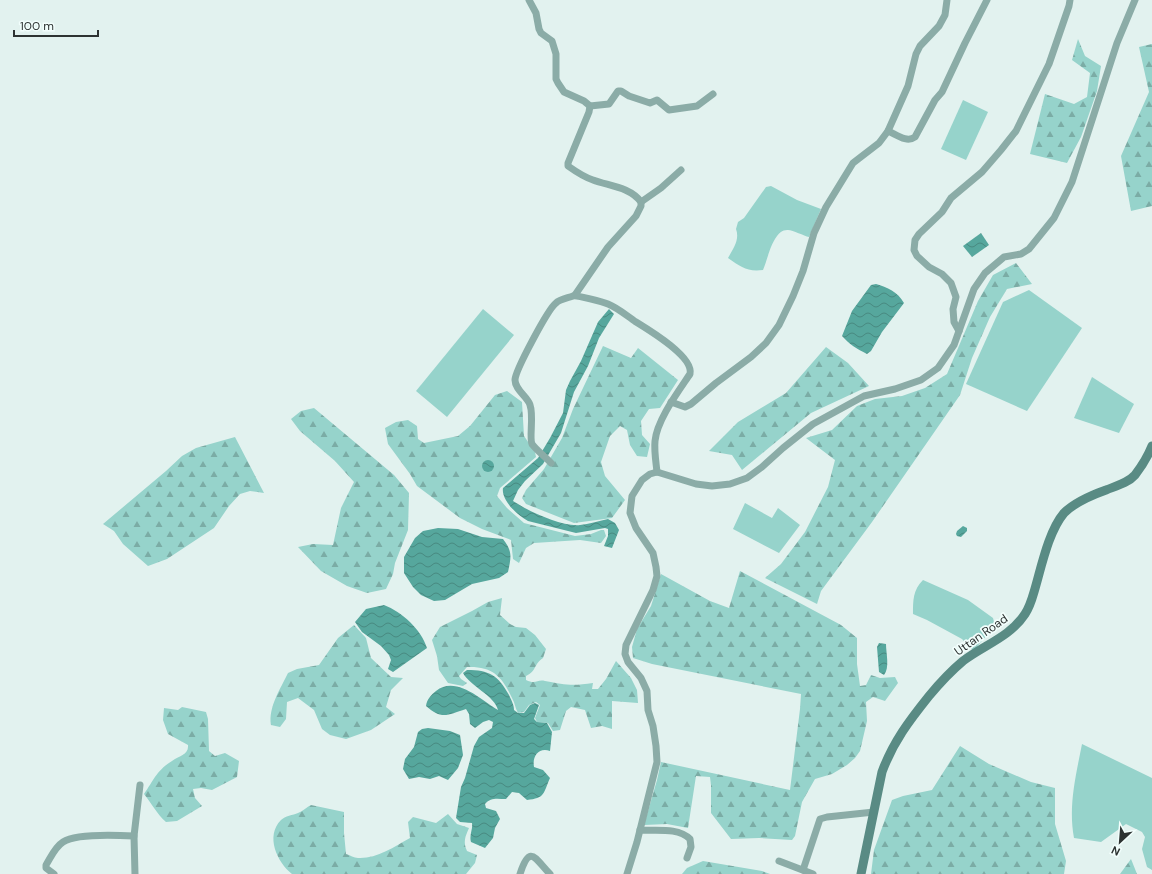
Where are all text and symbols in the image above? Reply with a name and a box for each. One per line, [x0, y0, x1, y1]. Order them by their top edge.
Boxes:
scale bar [14, 12, 98, 38]
text: 100 m [20, 18, 54, 34]
street label: Uttan Road [951, 611, 1011, 659]
north arrow [1100, 822, 1140, 862]
text: N [1109, 843, 1122, 859]

